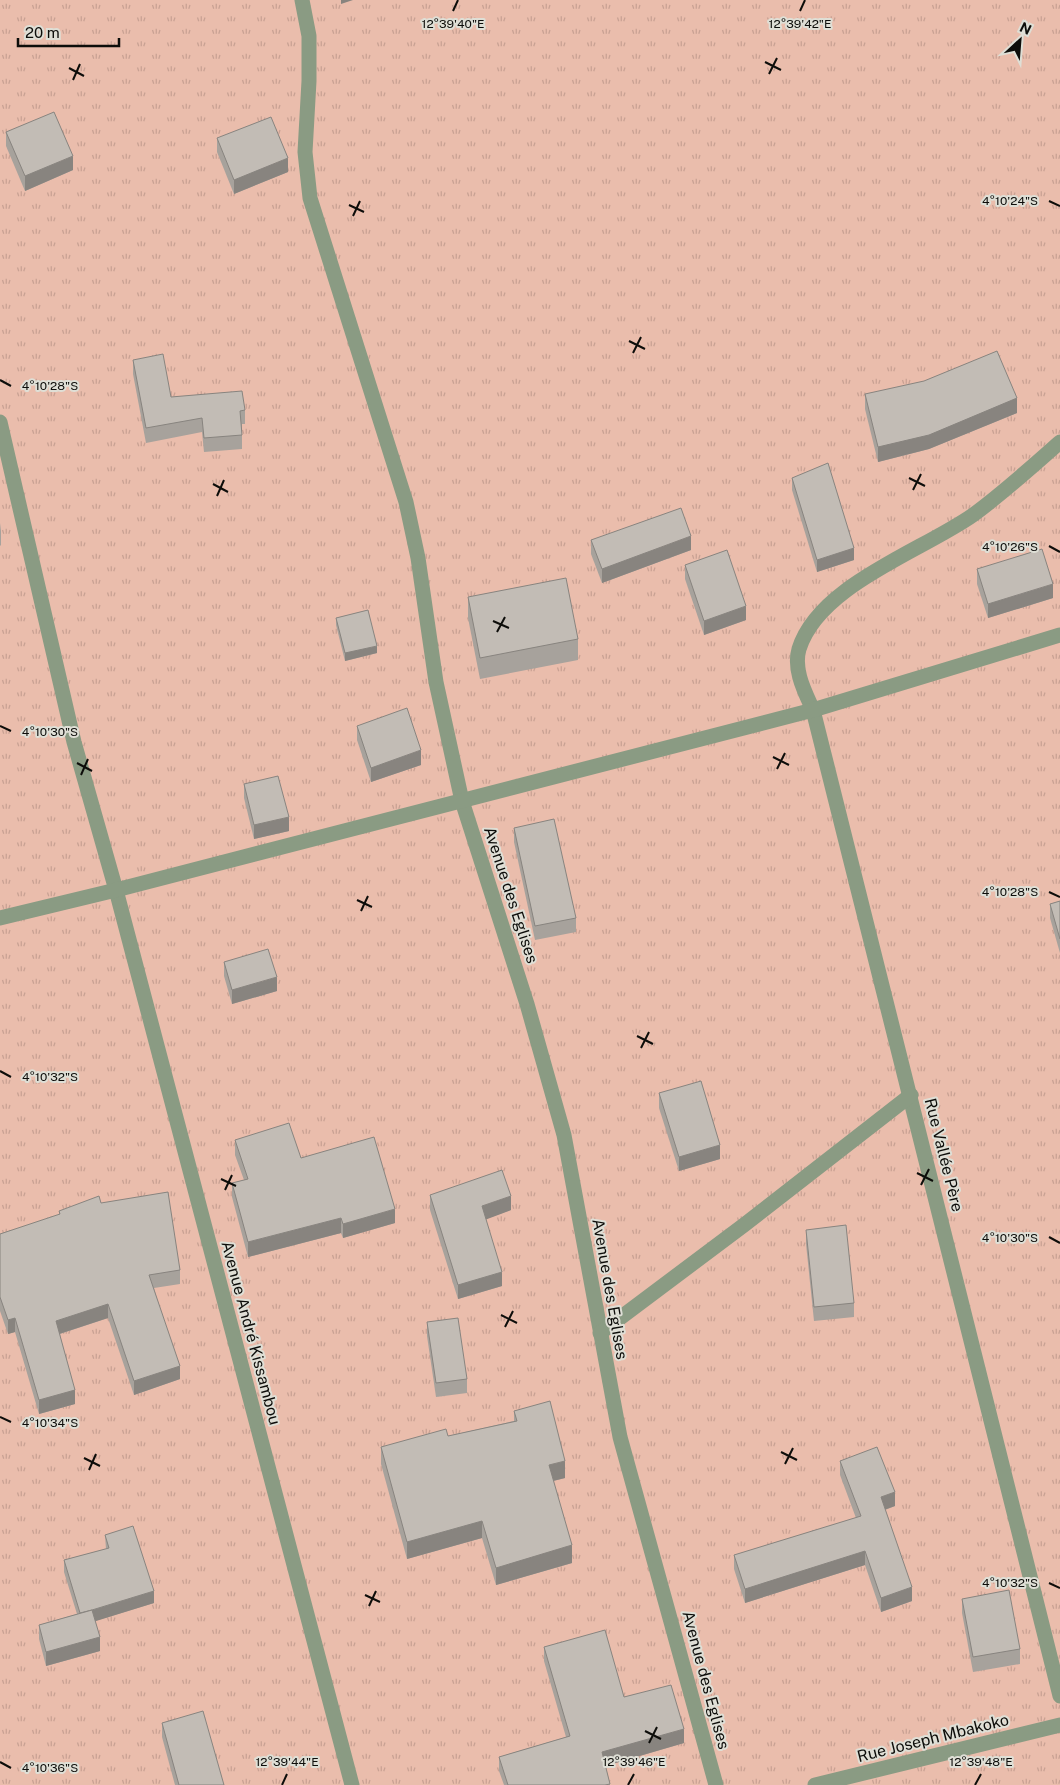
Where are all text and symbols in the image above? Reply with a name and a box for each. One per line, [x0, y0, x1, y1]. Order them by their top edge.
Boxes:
scale bar [18, 15, 119, 47]
north arrow [995, 15, 1045, 65]
text: 12°39'40"E [422, 17, 484, 31]
text: 12°39'42"E [769, 17, 831, 31]
text: N [1017, 19, 1034, 38]
text: 20 m [25, 24, 60, 41]
text: 4°10'24"S [982, 194, 1038, 208]
text: 4°10'28"S [22, 379, 78, 393]
text: 4°10'26"S [982, 540, 1038, 554]
text: 4°10'30"S [22, 725, 78, 739]
street label: Avenue des Eglises [480, 824, 542, 966]
text: 4°10'28"S [982, 885, 1038, 899]
text: 4°10'32"S [22, 1070, 78, 1084]
street label: Rue Vallée Père [921, 1096, 967, 1214]
street label: Avenue des Eglises [588, 1217, 632, 1361]
text: 4°10'30"S [982, 1231, 1038, 1245]
street label: Avenue André Kissambou [217, 1239, 285, 1427]
text: 4°10'34"S [22, 1416, 78, 1430]
text: 4°10'32"S [982, 1576, 1038, 1590]
street label: Avenue des Eglises [678, 1609, 734, 1751]
street label: Rue Joseph Mbakoko [855, 1710, 1011, 1766]
text: 12°39'44"E [255, 1755, 319, 1769]
text: 12°39'46"E [602, 1755, 666, 1769]
text: 12°39'48"E [949, 1755, 1013, 1769]
text: 4°10'36"S [22, 1761, 78, 1775]

